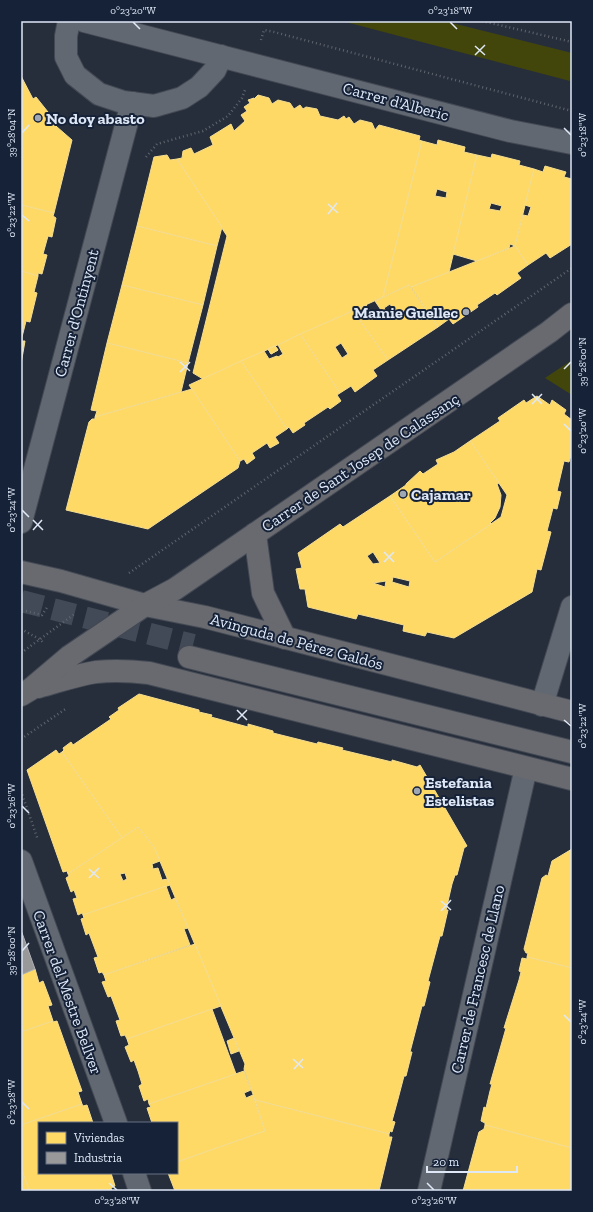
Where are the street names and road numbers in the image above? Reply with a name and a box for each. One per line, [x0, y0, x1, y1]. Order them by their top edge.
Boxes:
street label: Carrer d'Alberic [341, 78, 451, 125]
street label: Carrer d'Ontinyent [50, 247, 103, 379]
street label: Carrer de Sant Josep de Calassanç [258, 389, 463, 536]
street label: Avinguda de Pérez Galdós [208, 609, 385, 674]
street label: Carrer de Francesc de Llano [447, 883, 508, 1075]
street label: Carrer del Mestre Bellver [29, 908, 106, 1077]

